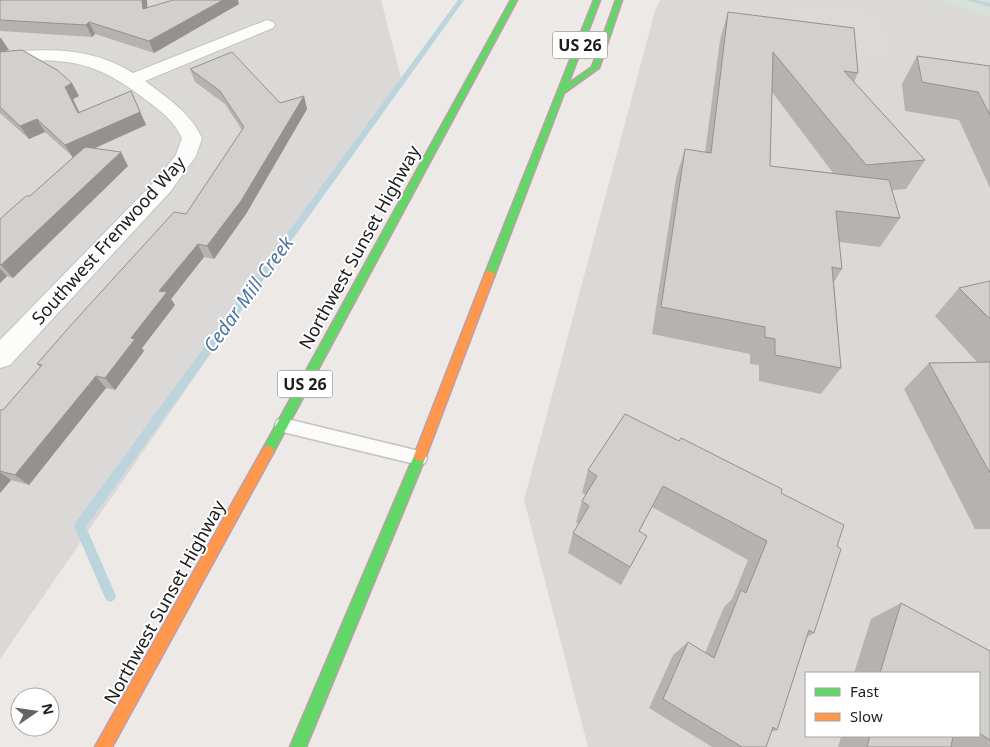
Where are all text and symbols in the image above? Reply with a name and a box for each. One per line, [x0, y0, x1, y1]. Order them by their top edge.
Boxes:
road number: US 26 [552, 32, 608, 58]
street label: Northwest Sunset Highway [293, 140, 425, 353]
street label: Southwest Frenwood Way [26, 150, 191, 329]
water label: Cedar Mill Creek [197, 230, 299, 357]
road number: US 26 [278, 370, 332, 398]
street label: Northwest Sunset Highway [98, 495, 230, 708]
legend [805, 672, 980, 737]
text: Fast [850, 681, 879, 701]
north arrow [10, 687, 60, 737]
text: N [38, 701, 59, 717]
text: Slow [850, 706, 883, 726]

